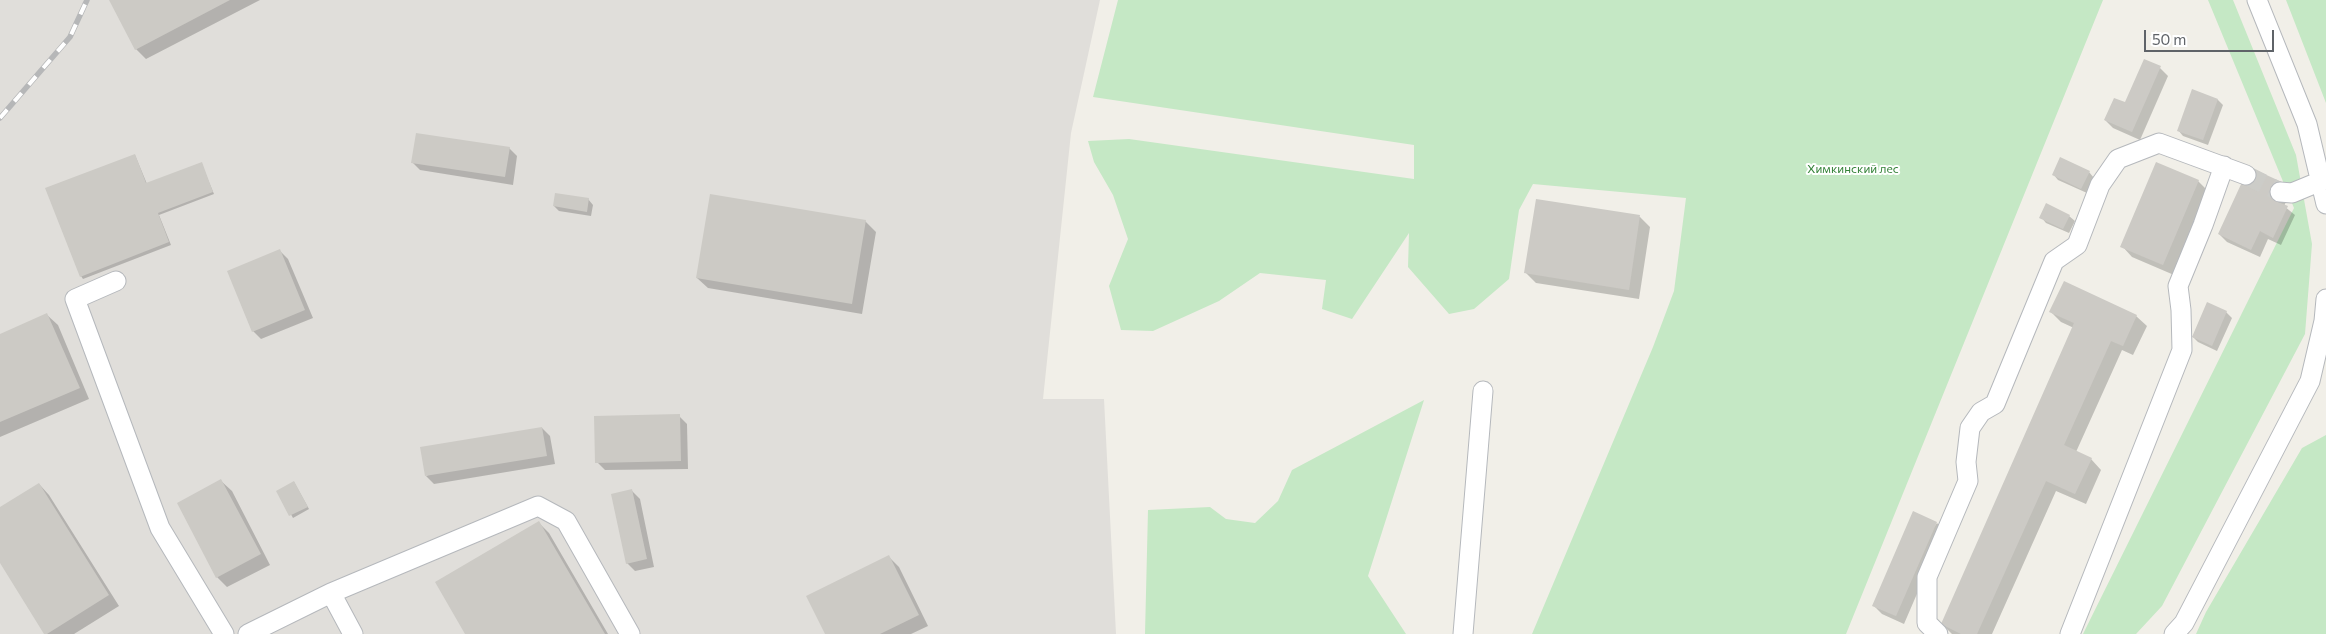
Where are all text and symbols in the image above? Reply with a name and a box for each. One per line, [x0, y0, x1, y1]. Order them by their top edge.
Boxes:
scale bar [2146, 20, 2276, 52]
text: 50 m [2152, 30, 2186, 48]
park label: Химкинский лес [1807, 162, 1899, 176]

